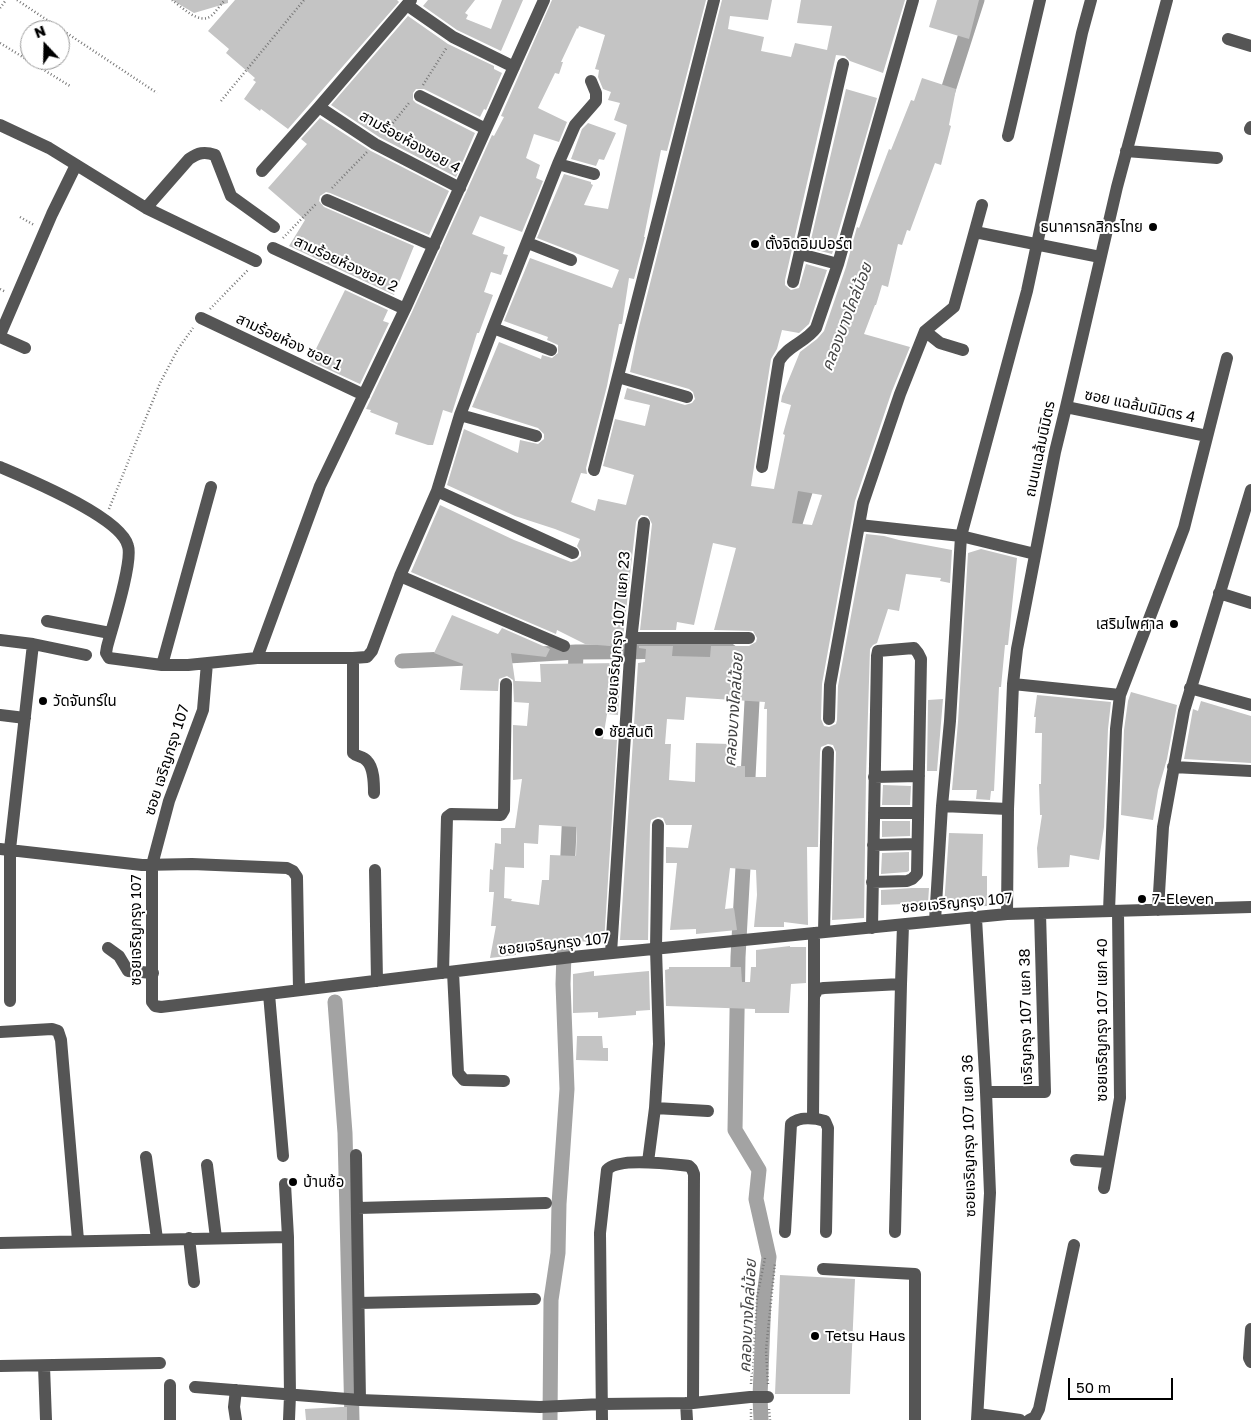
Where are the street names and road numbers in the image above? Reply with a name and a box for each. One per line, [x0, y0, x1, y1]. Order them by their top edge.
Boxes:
street label: สามร้อยห้องซอย 4 [356, 107, 464, 177]
street label: สามร้อยห้องซอย 2 [291, 232, 401, 296]
street label: สามร้อยห้อง ซอย 1 [233, 310, 345, 374]
street label: ซอย แฉล้มนิมิตร 4 [1083, 385, 1197, 427]
street label: ถนนแฉล้มนิมิตร [1021, 399, 1059, 499]
street label: ซอยเจริญกรุง 107 แยก 23 [602, 550, 634, 714]
street label: ซอย เจริญกรุง 107 [141, 702, 193, 818]
street label: ซอยเจริญกรุง 107 [127, 874, 145, 986]
street label: ซอยเจริญกรุง 107 [901, 889, 1013, 917]
street label: ซอยเจริญกรุง 107 [498, 929, 610, 959]
street label: ซอยเจริญกรุง 107 แยก 40 [1093, 938, 1111, 1102]
street label: เจริญกรุง 107 แยก 38 [1016, 948, 1036, 1086]
street label: ซอยเจริญกรุง 107 แยก 36 [959, 1054, 979, 1218]

